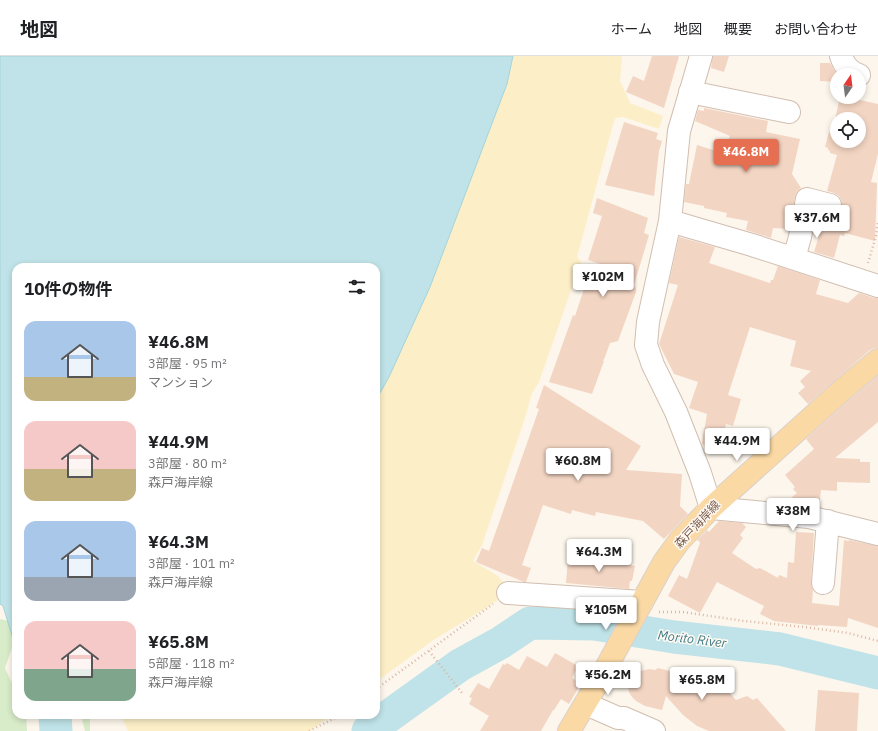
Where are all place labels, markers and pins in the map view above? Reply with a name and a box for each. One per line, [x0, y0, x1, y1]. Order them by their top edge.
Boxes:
pin: ¥46.8M [713, 139, 779, 173]
pin: ¥37.6M [784, 205, 850, 239]
pin: ¥102M [575, 264, 631, 298]
pin: ¥44.9M [704, 428, 770, 462]
pin: ¥60.8M [545, 448, 611, 482]
pin: ¥38M [769, 498, 817, 532]
pin: ¥64.3M [566, 539, 632, 573]
pin: ¥105M [578, 597, 634, 631]
pin: ¥56.2M [575, 662, 641, 696]
pin: ¥65.8M [669, 667, 735, 701]

